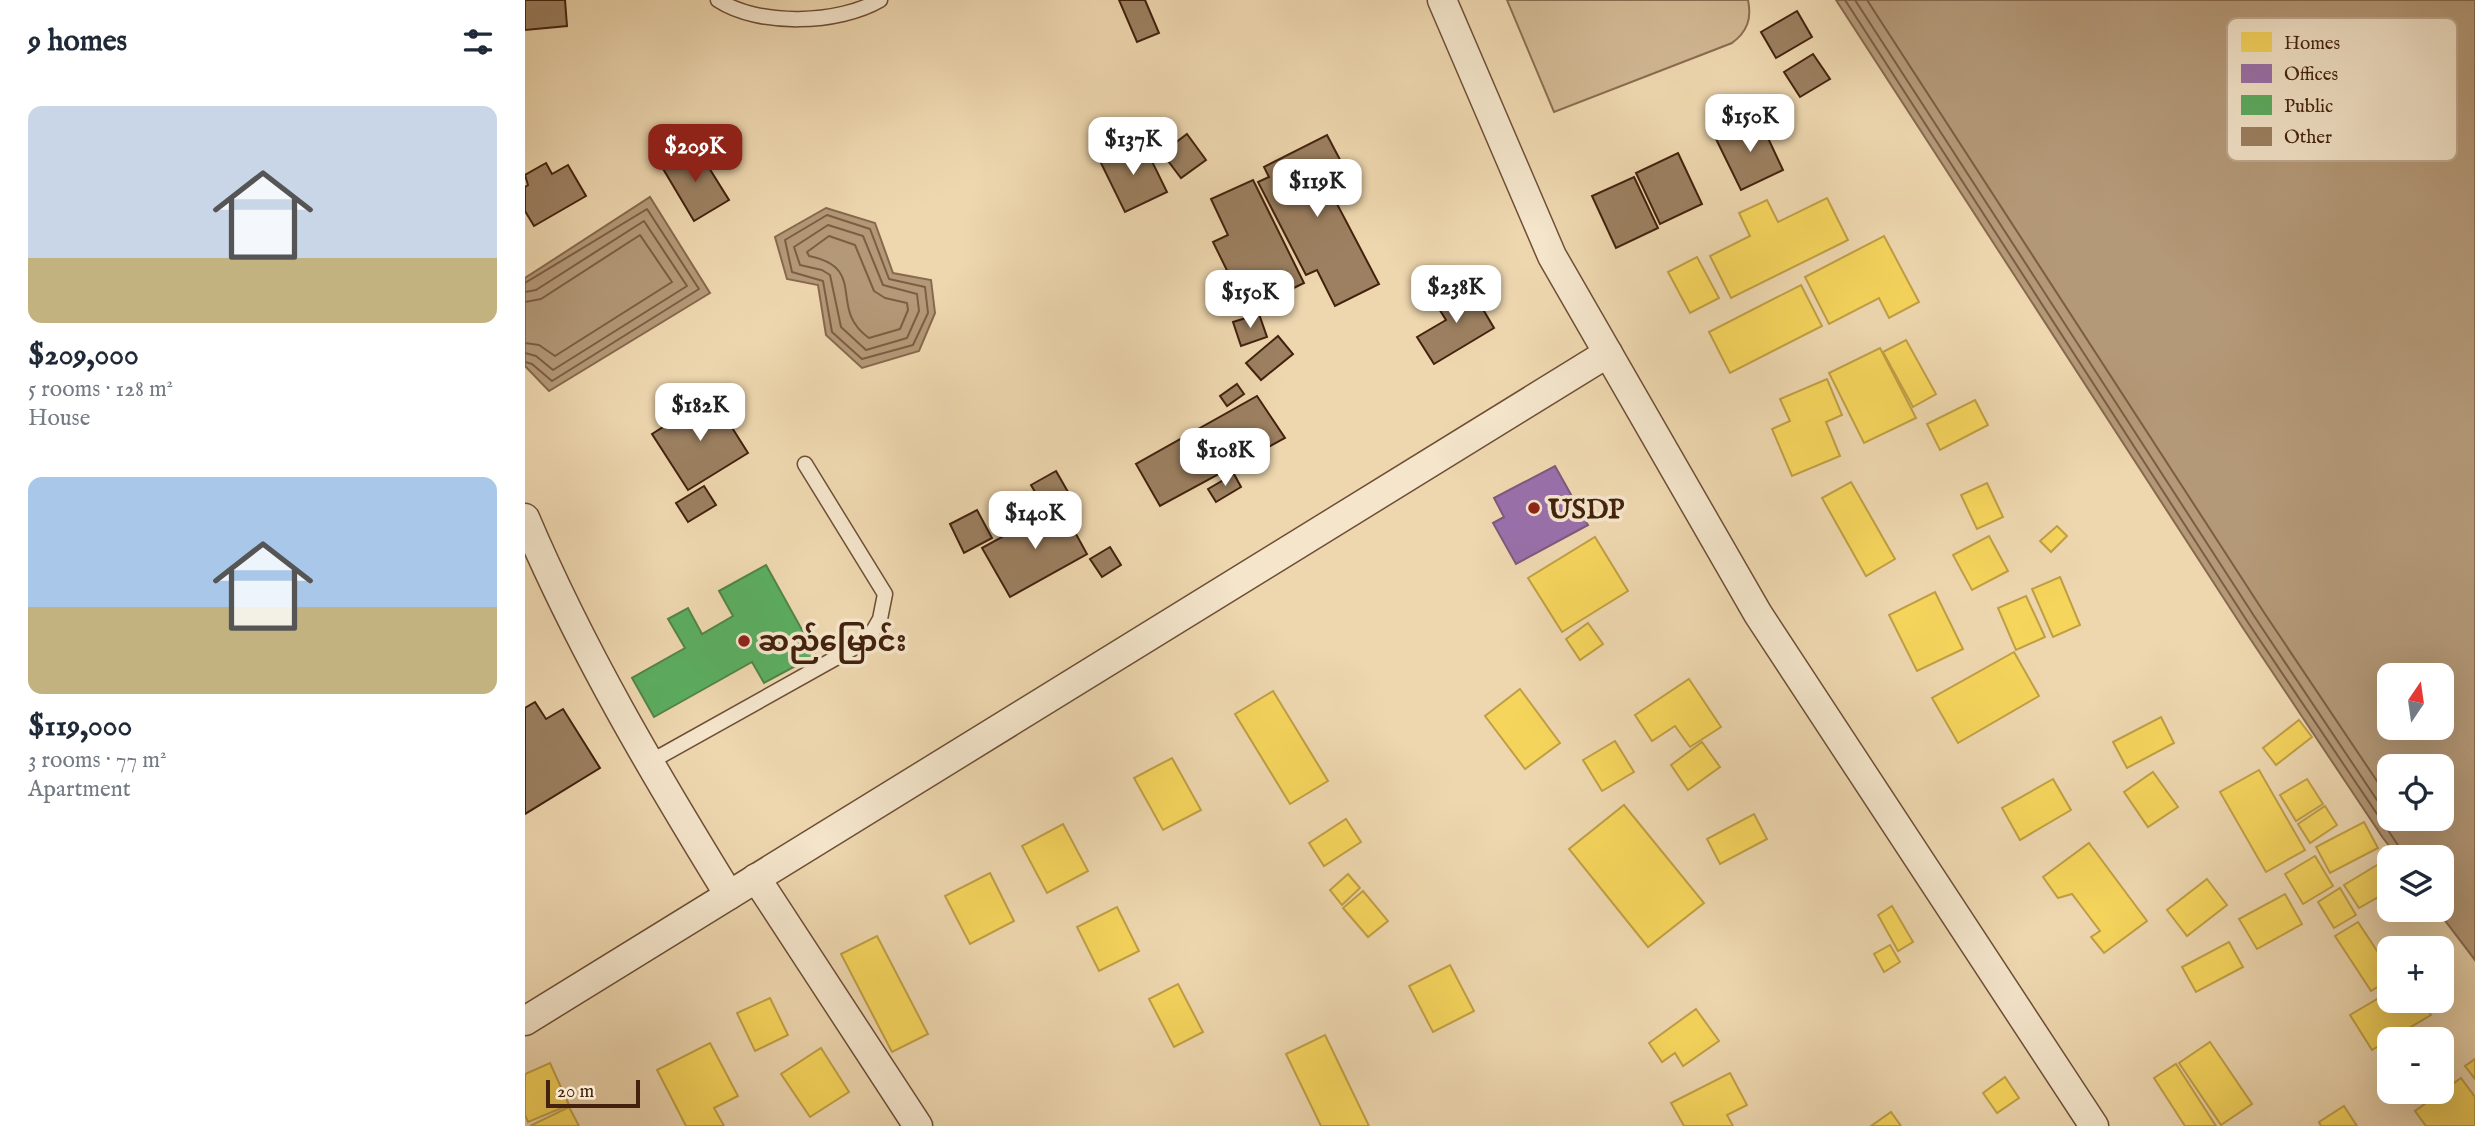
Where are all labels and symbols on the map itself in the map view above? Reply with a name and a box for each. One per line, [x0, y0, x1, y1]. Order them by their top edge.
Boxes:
legend [2227, 18, 2457, 161]
text: Homes [2284, 32, 2340, 56]
text: Offices [2284, 63, 2338, 87]
pin: $150K [1701, 94, 1799, 154]
text: Public [2284, 95, 2333, 119]
pin: $137K [1084, 118, 1182, 177]
pin: $209K [646, 124, 744, 184]
text: Other [2284, 126, 2332, 150]
pin: $119K [1268, 160, 1366, 219]
pin: $238K [1407, 266, 1505, 325]
pin: $150K [1201, 270, 1299, 330]
pin: $182K [651, 384, 749, 443]
pin: $108K [1176, 428, 1274, 488]
pin: $140K [986, 491, 1084, 551]
place label: USDP [1548, 493, 1625, 528]
marker: USDP [1526, 500, 1542, 516]
place label: ဆည်မြောင်း [758, 622, 907, 664]
marker: ဆည်မြောင်း [736, 633, 752, 649]
north arrow [2377, 663, 2453, 740]
scale bar [546, 1077, 641, 1109]

